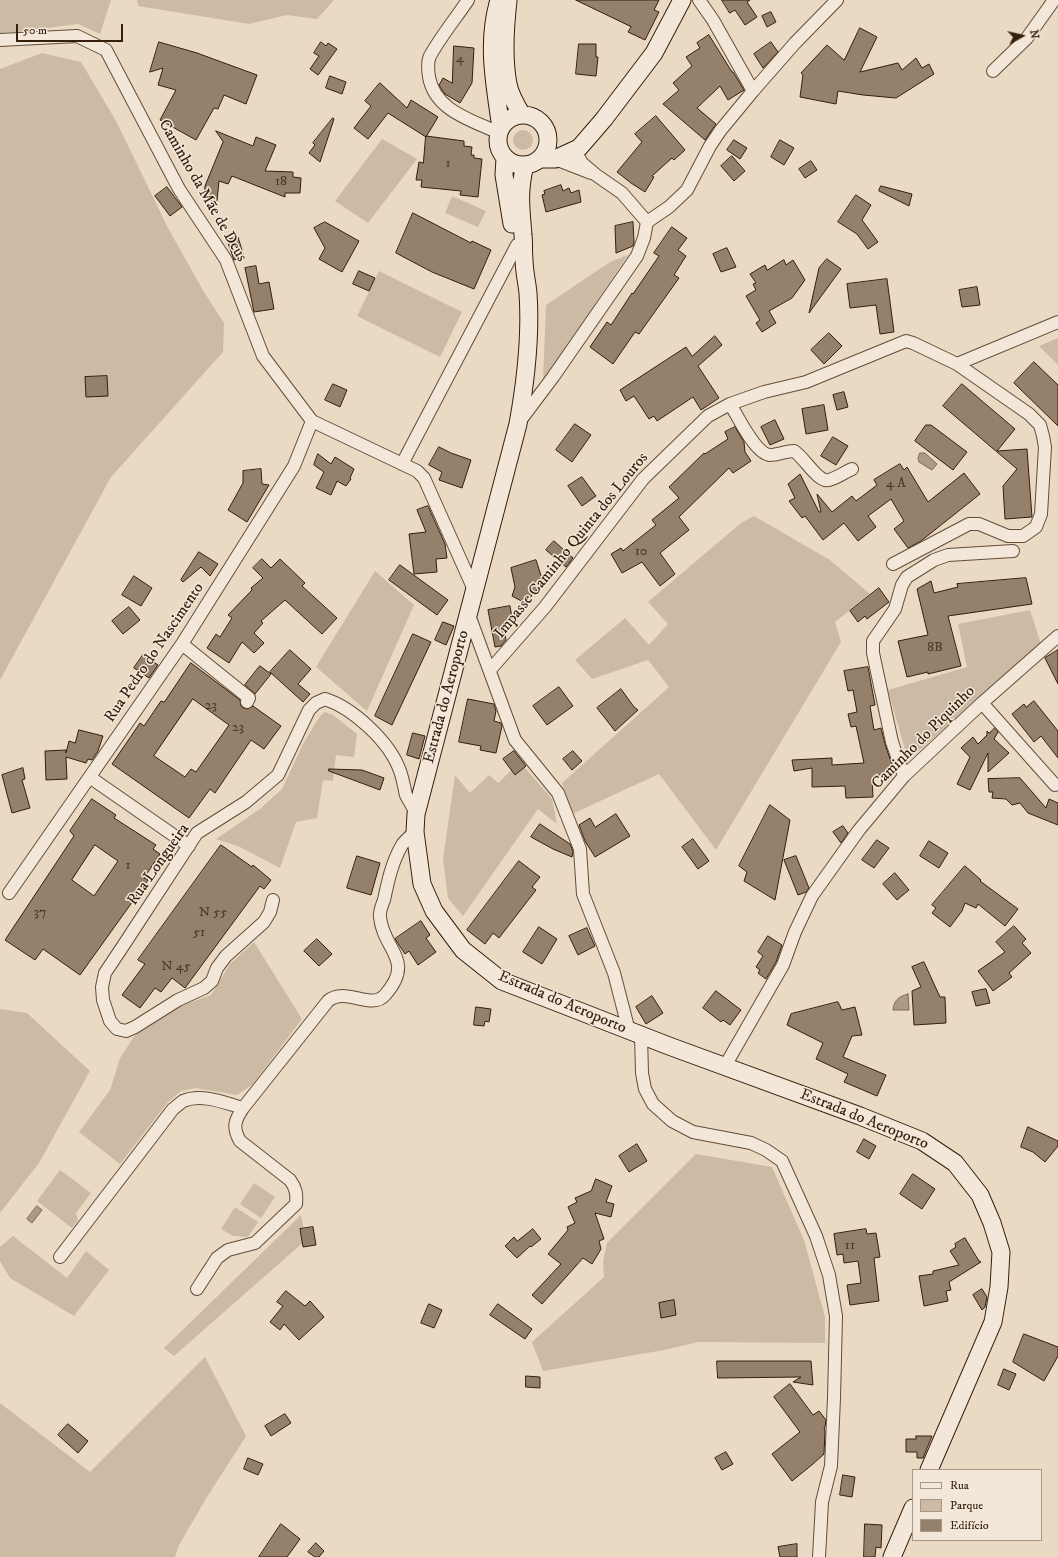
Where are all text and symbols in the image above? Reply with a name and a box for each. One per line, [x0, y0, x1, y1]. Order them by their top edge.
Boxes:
scale bar [18, 16, 125, 42]
north arrow [1002, 16, 1042, 56]
text: 50 m [23, 23, 47, 38]
text: N [1026, 29, 1041, 40]
house number: 4 [456, 51, 464, 67]
street label: Caminho da Mãe de Deus [153, 117, 251, 265]
house number: 1 [445, 156, 451, 172]
house number: 18 [275, 174, 287, 190]
street label: Impasse Caminho Quinta dos Louros [491, 449, 653, 643]
house number: 4 A [886, 476, 906, 492]
house number: 10 [635, 544, 647, 560]
street label: Rua Pedro do Nascimento [101, 580, 209, 726]
street label: Estrada do Aeroporto [420, 628, 474, 766]
house number: 8B [927, 640, 943, 656]
street label: Caminho do Piquinho [868, 682, 980, 794]
house number: 23 [205, 698, 217, 714]
house number: 23 [232, 720, 244, 736]
street label: Rua Longueira [124, 820, 194, 910]
house number: 1 [125, 858, 131, 874]
house number: 37 [34, 905, 46, 921]
house number: N 55 [199, 905, 227, 921]
house number: 51 [193, 925, 205, 941]
house number: N 45 [161, 959, 191, 975]
street label: Estrada do Aeroporto [495, 967, 629, 1039]
street label: Estrada do Aeroporto [797, 1085, 931, 1155]
house number: 11 [845, 1238, 855, 1254]
legend [912, 1469, 1042, 1541]
text: Rua [950, 1478, 969, 1493]
text: Parque [950, 1498, 983, 1513]
text: Edifício [950, 1518, 989, 1533]

